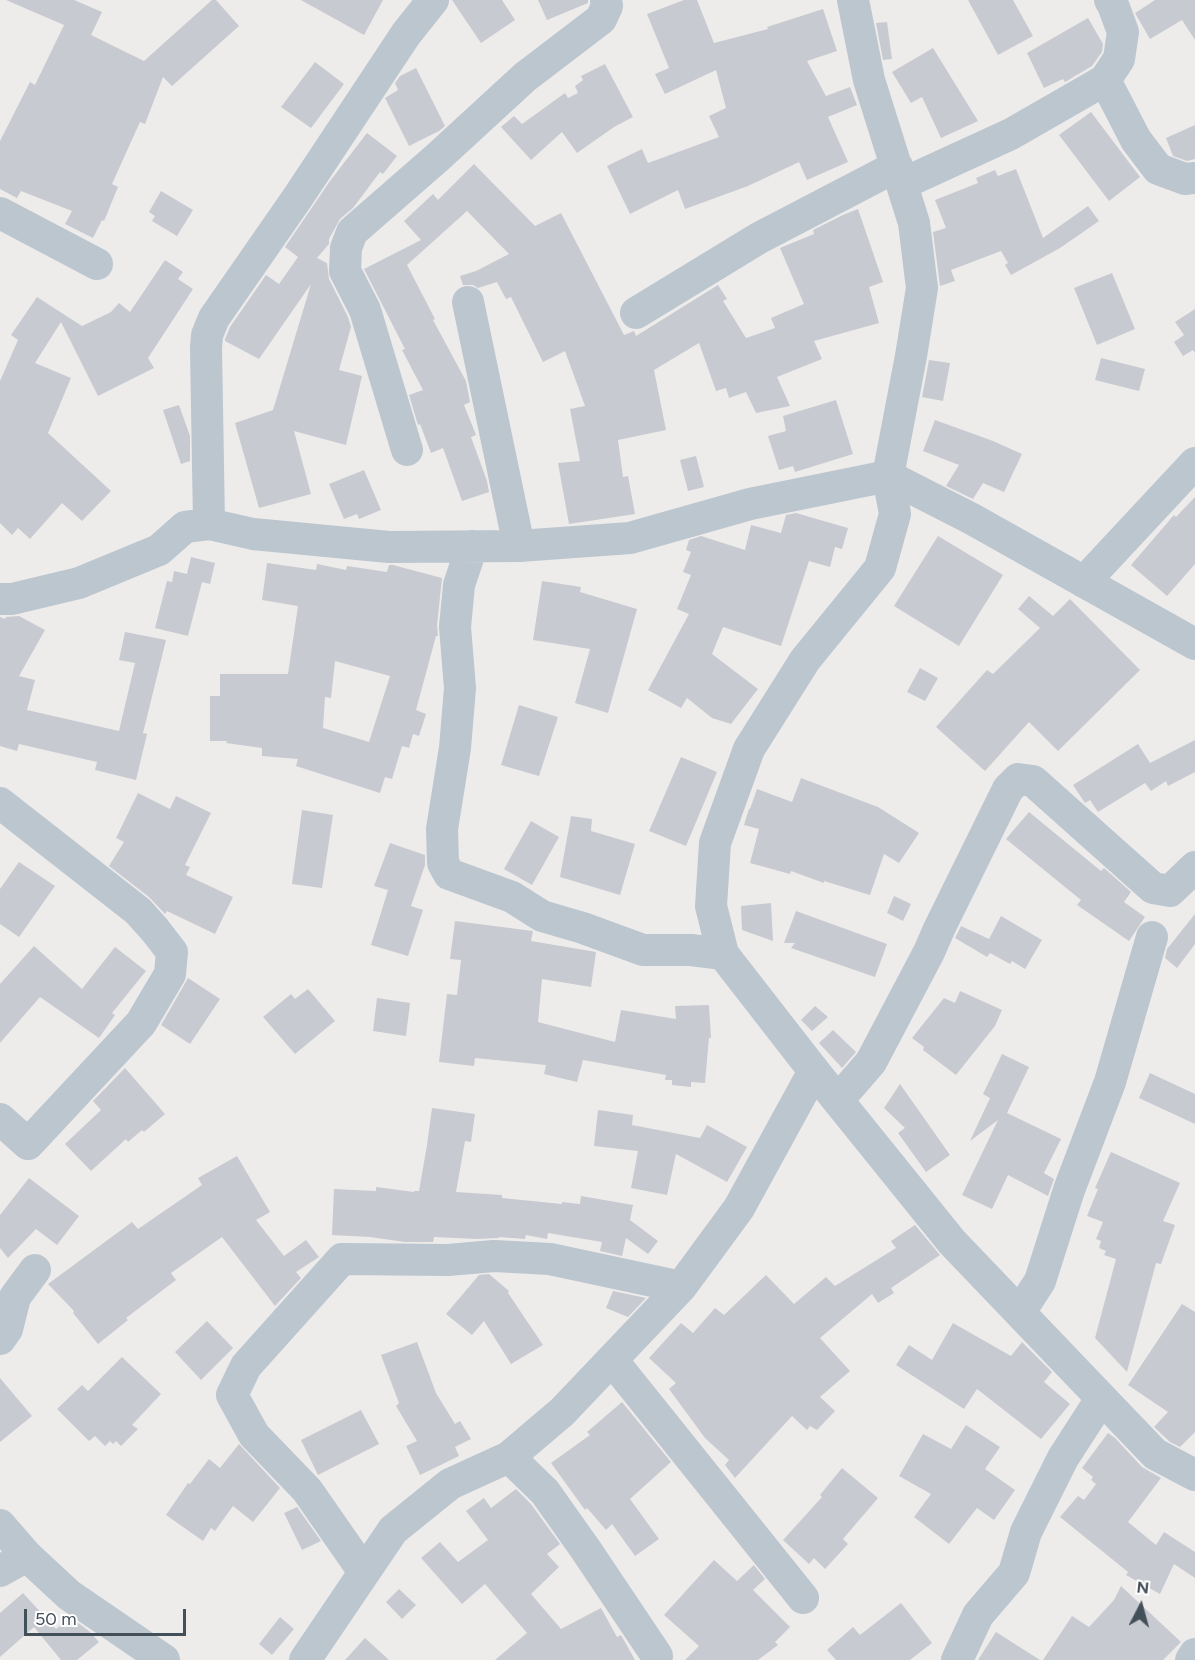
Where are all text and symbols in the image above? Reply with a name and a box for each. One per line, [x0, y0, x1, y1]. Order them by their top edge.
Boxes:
north arrow [1111, 1576, 1171, 1636]
text: N [1136, 1578, 1150, 1598]
scale bar [27, 1597, 189, 1635]
text: 50 m [35, 1608, 77, 1630]

